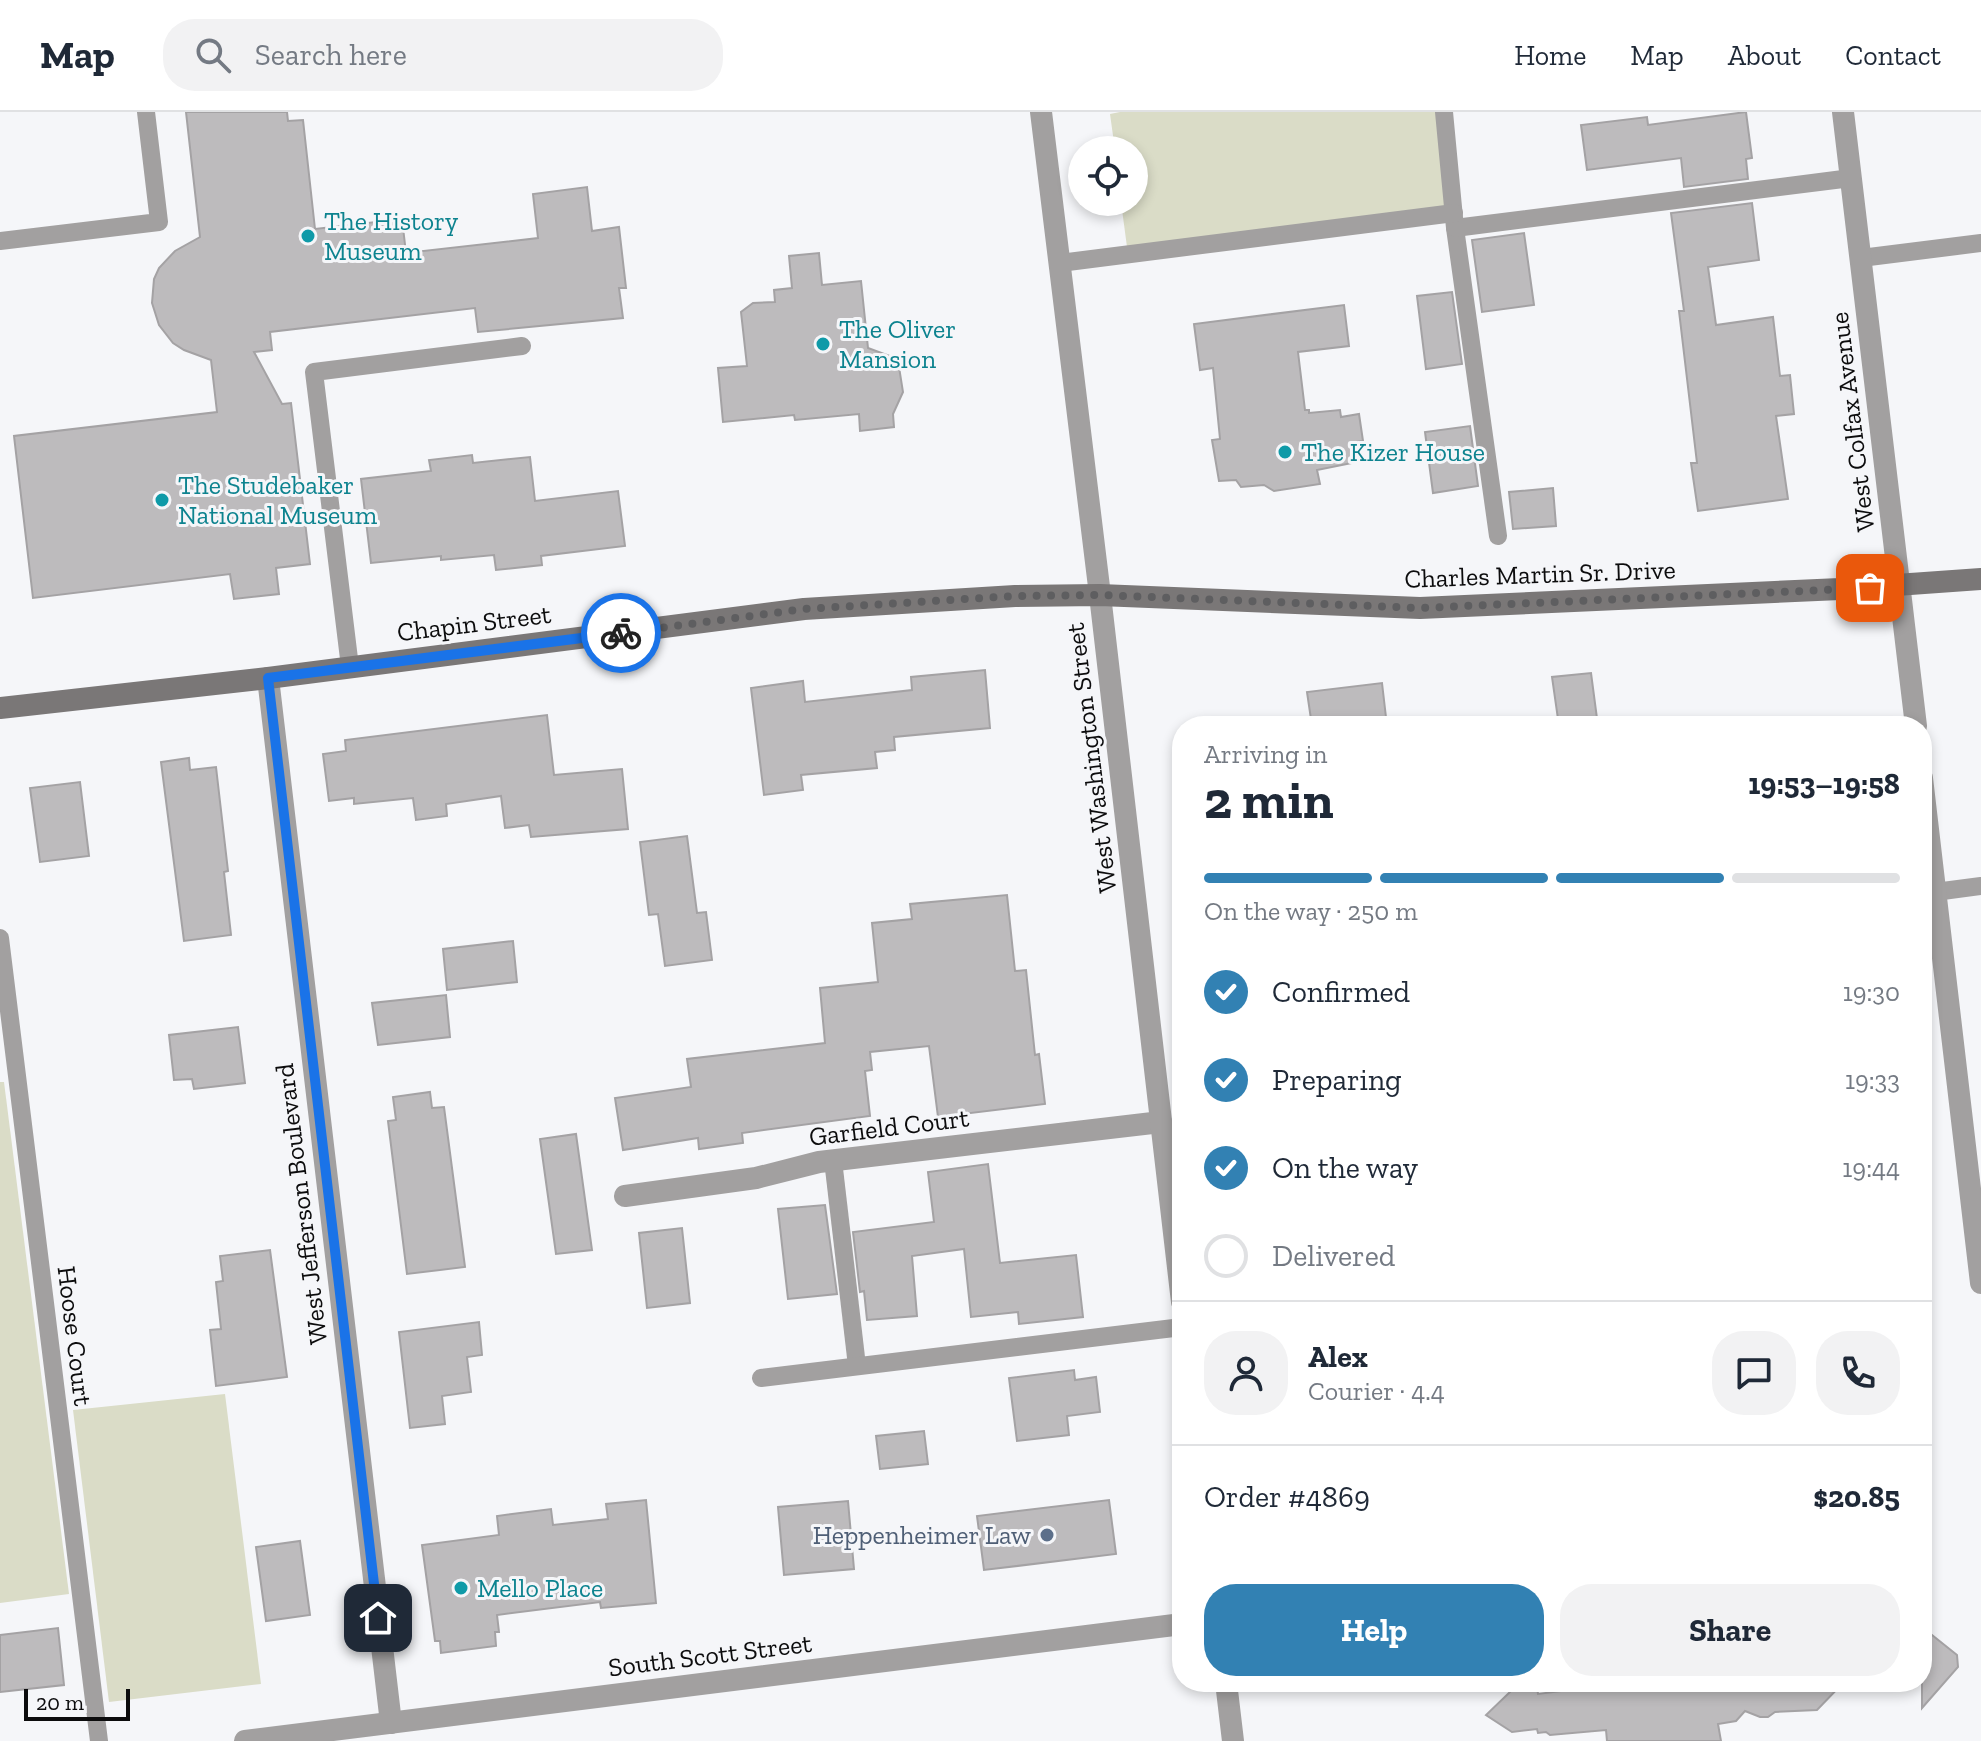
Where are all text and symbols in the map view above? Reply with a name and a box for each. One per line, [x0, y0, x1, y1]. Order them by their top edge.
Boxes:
search box [163, 19, 723, 91]
text: Map [40, 32, 115, 78]
icon: search [191, 33, 235, 77]
text: Search here [255, 37, 407, 73]
text: Home [1514, 39, 1586, 72]
text: Map [1630, 39, 1684, 72]
text: About [1728, 39, 1801, 72]
text: Contact [1845, 39, 1941, 72]
map controls [1068, 136, 1148, 216]
button: locate [1068, 136, 1148, 216]
place label: The History Museum [324, 205, 459, 267]
marker: The History Museum [299, 227, 317, 245]
street label: West Colfax Avenue [1823, 310, 1881, 534]
place label: The Oliver Mansion [839, 313, 956, 375]
marker: The Oliver Mansion [814, 335, 832, 353]
place label: The Kizer House [1301, 436, 1485, 468]
marker: The Kizer House [1276, 443, 1294, 461]
place label: The Studebaker National Museum [178, 469, 378, 531]
marker: The Studebaker National Museum [153, 491, 171, 509]
street label: Charles Martin Sr. Drive [1404, 553, 1676, 595]
pin [1836, 554, 1904, 622]
icon: bag [1848, 566, 1892, 610]
courier [581, 593, 661, 673]
street label: Chapin Street [395, 598, 553, 648]
icon: bike [599, 611, 643, 655]
street label: West Washington Street [1059, 621, 1123, 895]
text: Arriving in [1204, 738, 1327, 770]
text: 19:53–19:58 [1748, 766, 1900, 802]
text: 2 min [1204, 769, 1334, 831]
text: On the way · 250 m [1204, 895, 1418, 927]
icon: check [1204, 970, 1248, 1014]
text: Confirmed [1272, 974, 1410, 1010]
text: 19:30 [1843, 976, 1900, 1008]
icon: check [1204, 1058, 1248, 1102]
street label: West Jefferson Boulevard [268, 1062, 334, 1346]
text: Preparing [1272, 1062, 1402, 1098]
text: 19:33 [1845, 1064, 1900, 1096]
street label: Garfield Court [807, 1101, 971, 1153]
icon: check [1204, 1146, 1248, 1190]
text: On the way [1272, 1150, 1418, 1186]
text: 19:44 [1842, 1152, 1900, 1184]
text: Delivered [1272, 1238, 1395, 1274]
street label: Hoose Court [51, 1264, 99, 1408]
button: person [1204, 1331, 1288, 1415]
button: chat [1712, 1331, 1796, 1415]
button: phone [1816, 1331, 1900, 1415]
text: Alex [1308, 1339, 1368, 1375]
text: Courier · 4.4 [1308, 1375, 1445, 1407]
text: Order #4869 [1204, 1479, 1370, 1515]
text: $20.85 [1813, 1479, 1900, 1515]
place label: Heppenheimer Law [813, 1519, 1031, 1551]
marker: Heppenheimer Law [1038, 1526, 1056, 1544]
place label: Mello Place [477, 1572, 603, 1604]
marker: Mello Place [452, 1579, 470, 1597]
pin [344, 1584, 412, 1652]
button: Help [1204, 1584, 1544, 1676]
button: Share [1560, 1584, 1900, 1676]
icon: home [356, 1596, 400, 1640]
street label: South Scott Street [607, 1627, 814, 1683]
scale bar [24, 1685, 130, 1721]
text: 20 m [36, 1689, 84, 1716]

